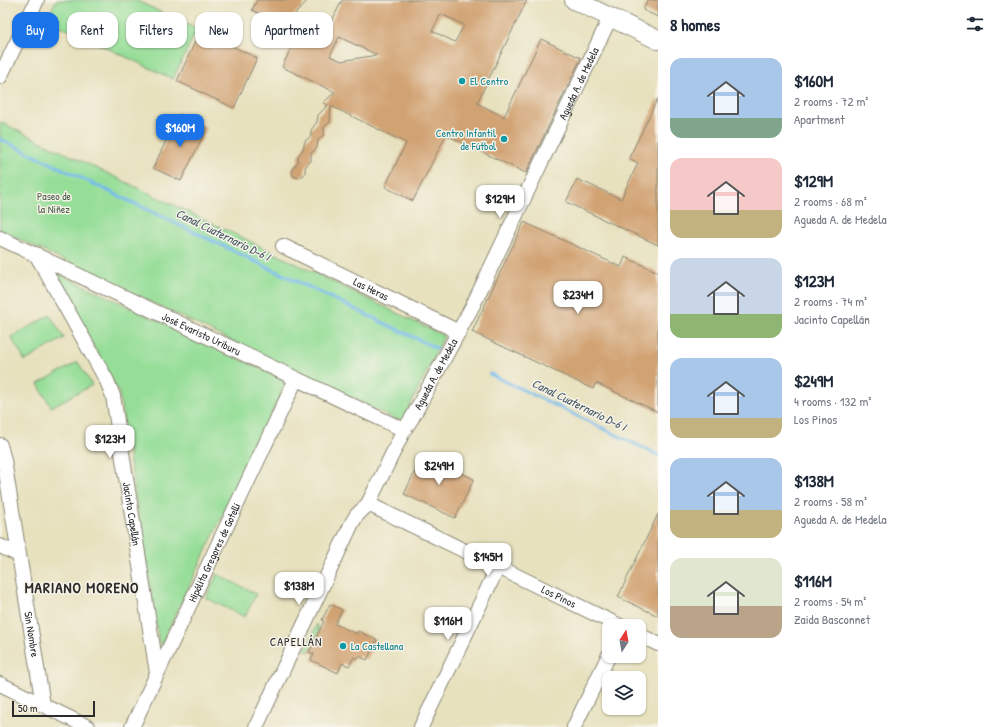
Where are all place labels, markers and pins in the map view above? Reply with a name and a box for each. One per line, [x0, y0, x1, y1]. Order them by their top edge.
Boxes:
place label: El Centro [470, 74, 509, 88]
marker: El Centro [457, 76, 467, 86]
pin: $160M [152, 114, 208, 148]
place label: Centro Infantil de Fútbol [436, 126, 496, 153]
marker: Centro Infantil de Fútbol [499, 134, 509, 144]
pin: $129M [472, 185, 528, 219]
pin: $234M [550, 281, 606, 315]
pin: $123M [82, 425, 138, 459]
pin: $249M [411, 452, 467, 486]
pin: $145M [460, 543, 516, 577]
pin: $138M [271, 572, 327, 606]
pin: $116M [420, 607, 476, 641]
place label: La Castellana [351, 639, 404, 653]
marker: La Castellana [338, 641, 348, 651]

